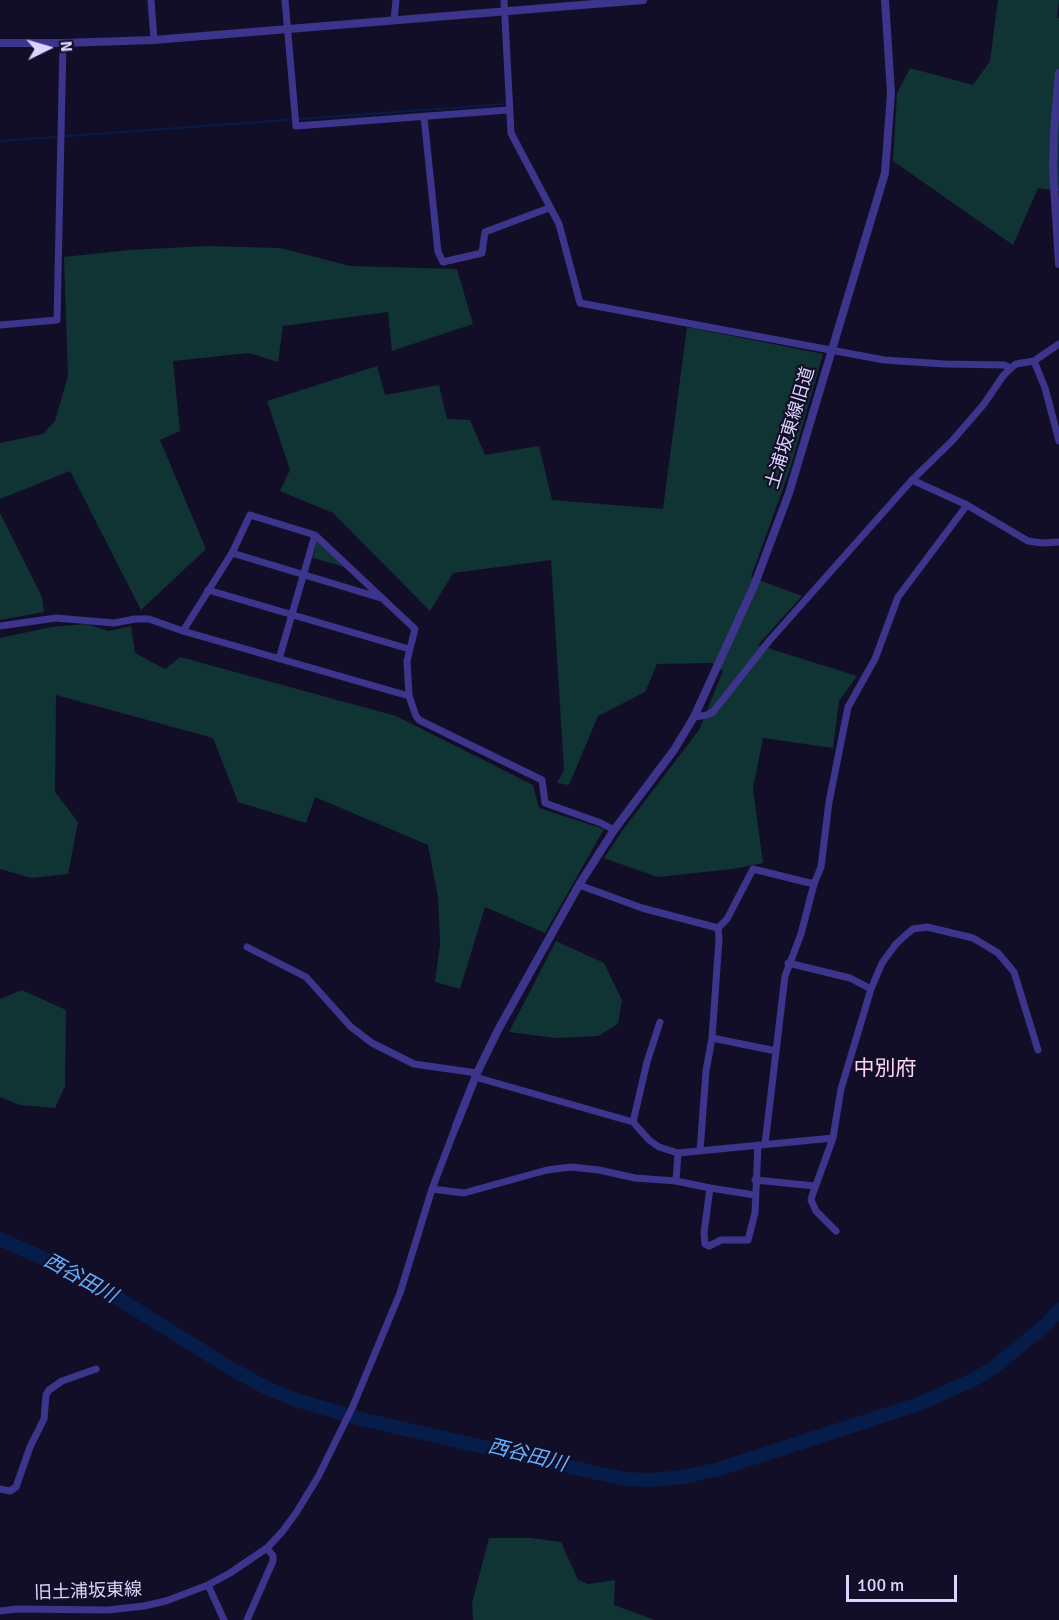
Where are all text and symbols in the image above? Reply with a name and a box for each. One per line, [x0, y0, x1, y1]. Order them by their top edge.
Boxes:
north arrow [18, 18, 78, 78]
text: N [55, 40, 76, 53]
street label: 土浦坂東線旧道 [762, 365, 820, 491]
district label: 中別府 [854, 1056, 916, 1082]
water label: 西谷田川 [39, 1249, 121, 1309]
water label: 西谷田川 [485, 1435, 569, 1477]
scale bar [849, 1563, 960, 1601]
text: 100 m [857, 1574, 904, 1596]
street label: 旧土浦坂東線 [34, 1579, 142, 1605]

